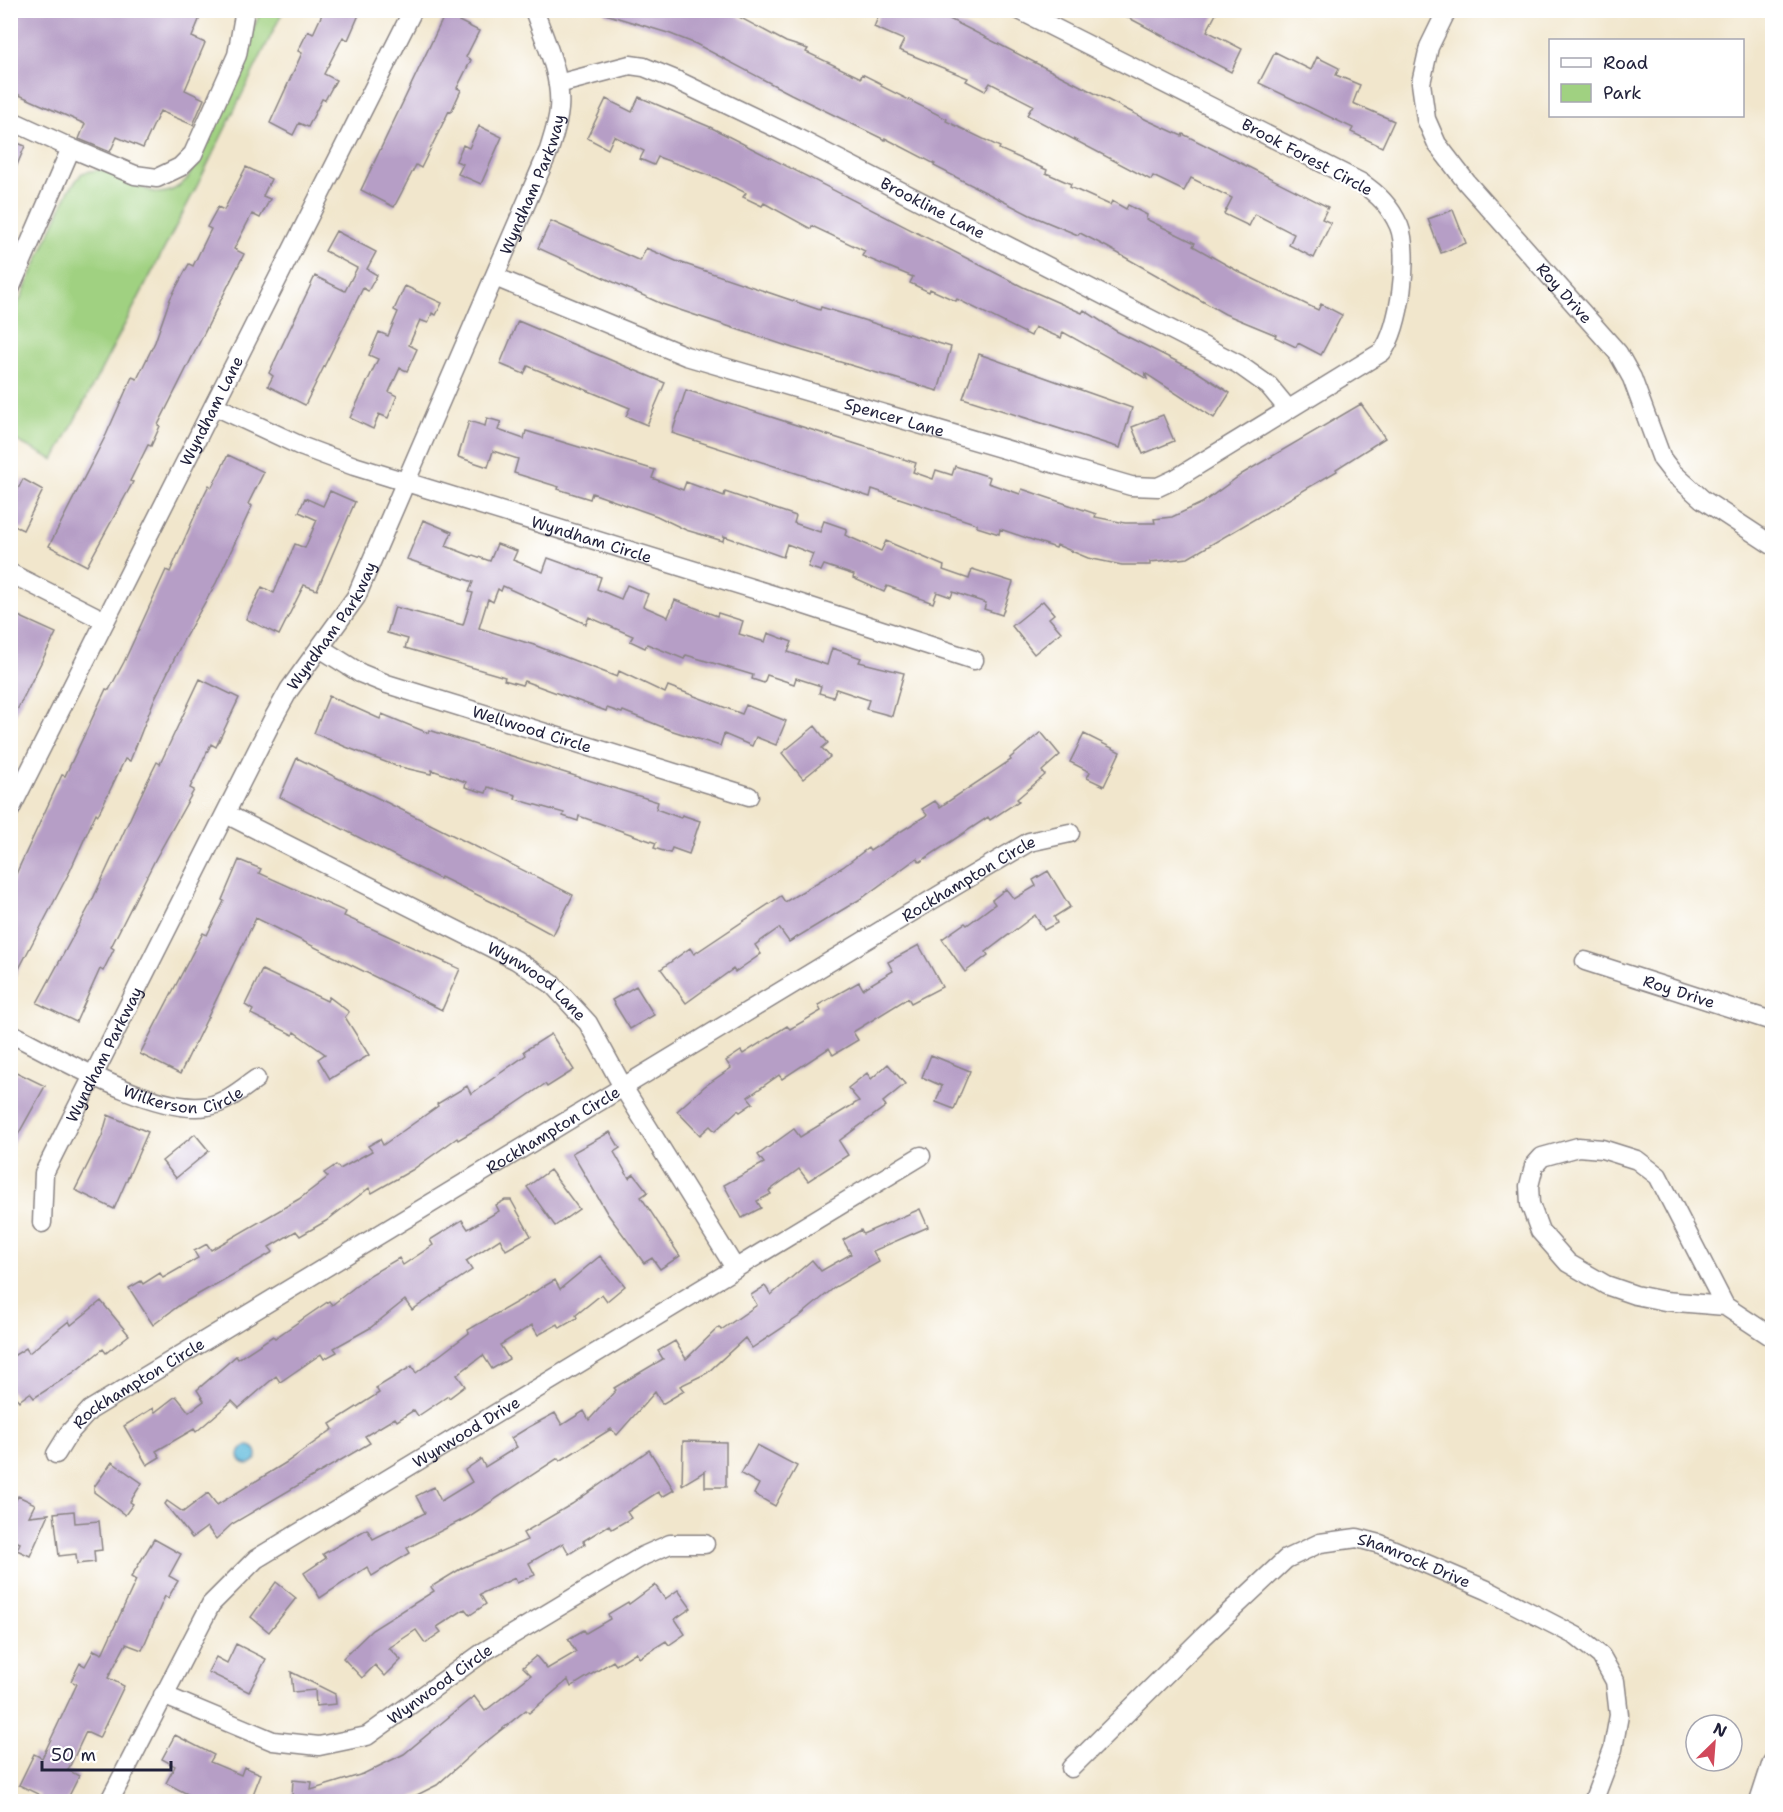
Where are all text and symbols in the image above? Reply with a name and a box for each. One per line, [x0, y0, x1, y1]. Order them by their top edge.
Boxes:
legend [1549, 39, 1744, 117]
text: Road [1603, 51, 1648, 75]
text: Park [1603, 81, 1642, 105]
street label: Wyndham Parkway [495, 113, 569, 258]
street label: Brook Forest Circle [1238, 114, 1376, 200]
street label: Brookline Lane [877, 172, 989, 243]
street label: Roy Drive [1532, 258, 1597, 328]
street label: Wyndham Lane [175, 352, 248, 469]
street label: Spencer Lane [842, 392, 947, 441]
street label: Wyndham Circle [529, 511, 654, 567]
street label: Wyndham Parkway [282, 558, 381, 694]
street label: Wellwood Circle [470, 700, 594, 757]
street label: Rockhampton Circle [898, 830, 1037, 926]
street label: Wynwood Lane [484, 937, 591, 1025]
street label: Roy Drive [1641, 970, 1718, 1013]
street label: Wyndham Parkway [61, 983, 147, 1126]
street label: Wilkerson Circle [120, 1075, 244, 1095]
text: Wilkerson Circle [120, 1080, 247, 1118]
street label: Rockhampton Circle [482, 1081, 624, 1178]
street label: Rockhampton Circle [68, 1333, 208, 1433]
street label: Wynwood Drive [409, 1391, 524, 1472]
street label: Shamrock Drive [1355, 1528, 1474, 1592]
street label: Wynwood Circle [383, 1639, 496, 1729]
north arrow [1684, 1713, 1744, 1773]
text: N [1710, 1718, 1730, 1742]
scale bar [42, 1734, 171, 1772]
text: 50 m [51, 1743, 96, 1767]

